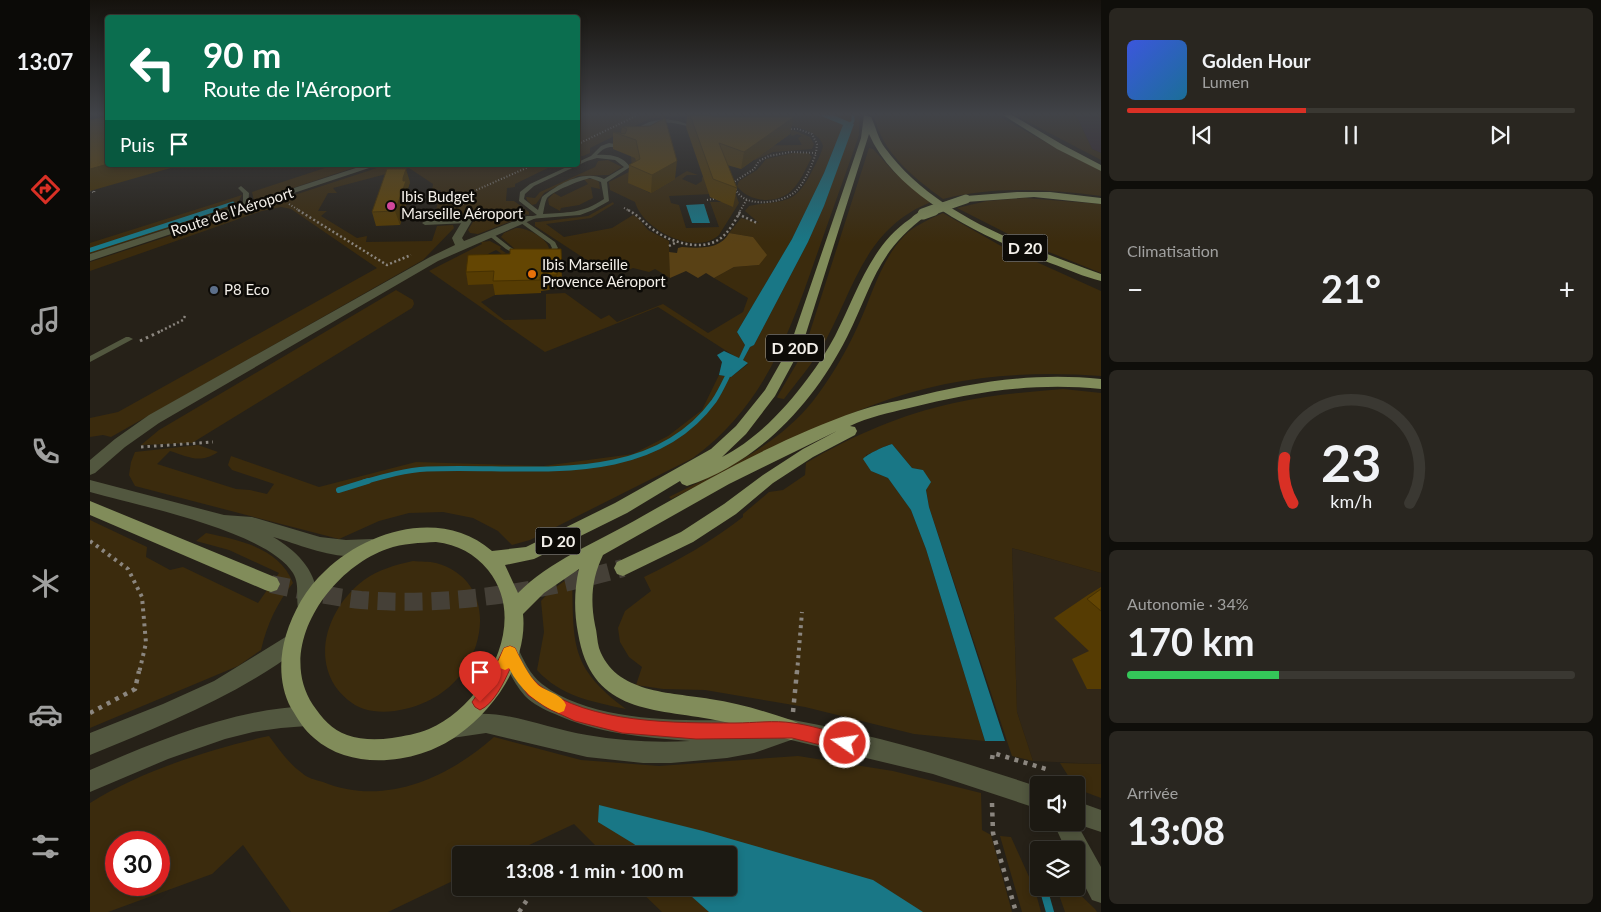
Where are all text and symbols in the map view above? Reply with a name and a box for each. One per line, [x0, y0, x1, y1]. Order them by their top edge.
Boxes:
text: 90 m [203, 33, 281, 75]
icon: left [120, 35, 185, 100]
text: 13:07 [17, 48, 73, 75]
text: Golden Hour [1202, 49, 1311, 72]
text: Lumen [1202, 72, 1249, 91]
text: Route de l'Aéroport [203, 75, 391, 102]
icon: previous [1188, 121, 1216, 149]
icon: pause [1337, 121, 1365, 149]
icon: next [1486, 121, 1514, 149]
icon: arrive [165, 130, 193, 158]
text: Puis [120, 133, 155, 156]
icon: directions [28, 172, 63, 207]
street label: Route de l'Aéroport [168, 183, 296, 239]
place label: Ibis Budget Marseille Aéroport [401, 187, 524, 222]
marker: Ibis Budget Marseille Aéroport [385, 200, 397, 212]
road number: D 20 [1002, 234, 1048, 262]
text: Climatisation [1127, 241, 1219, 260]
place label: Ibis Marseille Provence Aéroport [542, 255, 666, 290]
text: 21° [1321, 265, 1381, 311]
marker: Ibis Marseille Provence Aéroport [526, 268, 538, 280]
text: − [1127, 272, 1143, 306]
text: + [1559, 272, 1575, 306]
place label: P8 Eco [224, 280, 269, 298]
marker: P8 Eco [208, 284, 220, 296]
icon: music [28, 303, 63, 338]
road number: D 20D [766, 334, 824, 362]
text: 23 [1321, 431, 1381, 493]
icon: phone [28, 434, 63, 469]
text: km/h [1330, 490, 1372, 512]
road number: D 20 [536, 528, 580, 554]
icon: climate [28, 566, 63, 601]
text: Autonomie · 34% [1127, 594, 1249, 613]
text: 170 km [1127, 618, 1255, 664]
pin [459, 651, 501, 702]
icon: arrive [466, 658, 494, 686]
icon: car [28, 697, 63, 732]
position arrow [818, 716, 870, 768]
map controls [1030, 776, 1085, 896]
button: sound [1030, 776, 1085, 831]
text: Arrivée [1127, 783, 1178, 802]
text: 13:08 [1127, 807, 1225, 853]
icon: filters [28, 829, 63, 864]
speed limit sign: 30 [105, 831, 170, 896]
button: layers [1030, 841, 1085, 896]
text: 13:08 · 1 min · 100 m [505, 859, 684, 882]

